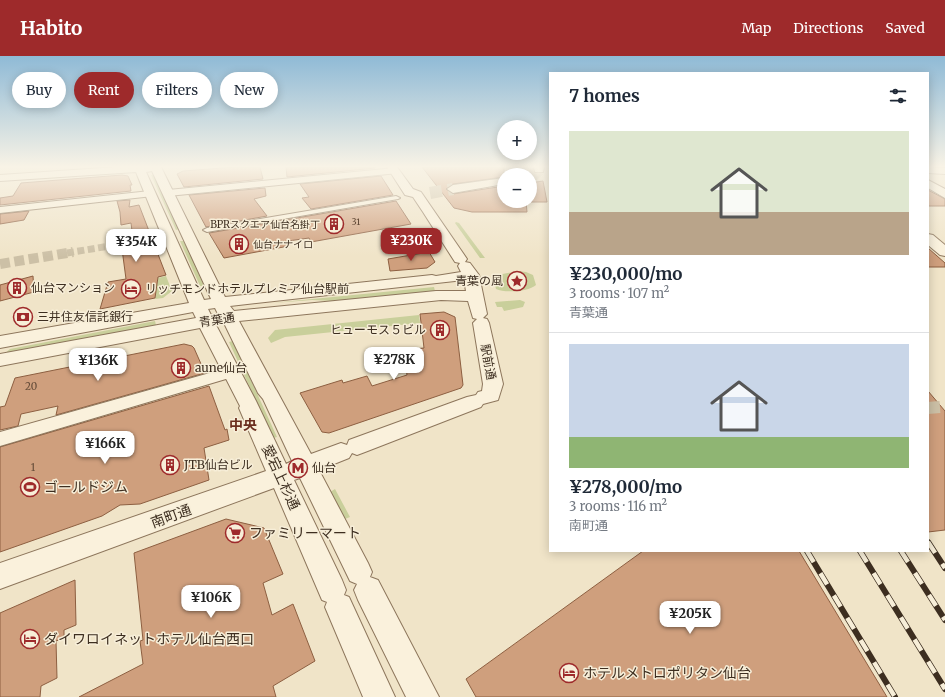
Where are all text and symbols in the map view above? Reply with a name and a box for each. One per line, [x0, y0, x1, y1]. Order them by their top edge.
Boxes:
text: Habito [20, 16, 82, 40]
text: Map [741, 19, 771, 37]
text: Directions [793, 19, 863, 37]
text: Saved [885, 19, 925, 37]
chip: Buy [12, 72, 66, 108]
chip: Rent [74, 72, 134, 108]
chip: Filters [142, 72, 212, 108]
chip: New [220, 72, 278, 108]
text: 7 homes [569, 85, 640, 107]
icon: filters [887, 85, 909, 107]
map controls [497, 120, 537, 208]
button: + [497, 120, 537, 160]
icon: home [703, 157, 775, 229]
button: − [497, 168, 537, 208]
building icon: BPRスクエア仙台名掛丁 [323, 213, 345, 235]
house number: 31 [352, 216, 360, 227]
place label: BPRスクエア仙台名掛丁 [210, 218, 320, 231]
pin: ¥230K [383, 228, 439, 262]
pin: ¥354K [108, 229, 164, 263]
text: ¥230K [390, 232, 432, 249]
text: ¥354K [115, 233, 157, 250]
building icon: 仙台ナナイロ [228, 233, 250, 255]
place label: 仙台ナナイロ [253, 238, 313, 251]
text: ¥230,000/mo [569, 263, 683, 285]
place icon: 青葉の風 [506, 270, 528, 292]
place label: 青葉の風 [455, 273, 503, 288]
building icon: 仙台マンション [6, 277, 28, 299]
hotel icon: リッチモンドホテルプレミア仙台駅前 [120, 278, 142, 300]
place label: 仙台マンション [31, 280, 115, 295]
place label: リッチモンドホテルプレミア仙台駅前 [145, 281, 349, 296]
text: 3 rooms · 107 m² [569, 285, 669, 302]
text: 青葉通 [569, 304, 608, 321]
bank icon: 三井住友信託銀行 [12, 306, 34, 328]
place label: 三井住友信託銀行 [37, 309, 133, 324]
street label: 青葉通 [198, 309, 236, 330]
building icon: ヒューモス５ビル [429, 319, 451, 341]
place label: ヒューモス５ビル [330, 322, 426, 337]
street label: 駅前通 [478, 343, 499, 381]
pin: ¥278K [366, 347, 422, 381]
pin: ¥136K [70, 348, 126, 382]
text: ¥278K [373, 351, 415, 368]
text: ¥136K [78, 352, 118, 369]
building icon: aune仙台 [170, 357, 192, 379]
place label: aune仙台 [195, 360, 247, 375]
icon: home [703, 370, 775, 442]
house number: 20 [25, 380, 37, 393]
district label: 中央 [229, 416, 257, 434]
pin: ¥166K [77, 431, 133, 465]
text: ¥166K [85, 435, 125, 452]
street label: 愛宕上杉通 [258, 441, 304, 513]
building icon: JTB仙台ビル [159, 454, 181, 476]
place label: JTB仙台ビル [183, 457, 253, 472]
metro station icon: 仙台 [287, 457, 309, 479]
place label: 仙台 [312, 460, 336, 475]
house number: 1 [31, 461, 36, 474]
sports icon: ゴールドジム [19, 476, 41, 498]
text: ¥278,000/mo [569, 476, 682, 498]
place label: ゴールドジム [44, 478, 128, 496]
text: 3 rooms · 116 m² [569, 498, 667, 515]
street label: 南町通 [148, 500, 194, 532]
text: 南町通 [569, 517, 608, 534]
supermarket icon: ファミリーマート [224, 522, 246, 544]
place label: ファミリーマート [249, 524, 361, 542]
pin: ¥106K [183, 585, 239, 619]
text: ¥106K [190, 589, 232, 606]
pin: ¥205K [662, 601, 718, 635]
text: ¥205K [669, 605, 711, 622]
hotel icon: ダイワロイネットホテル仙台西口 [19, 628, 41, 650]
place label: ダイワロイネットホテル仙台西口 [44, 630, 254, 648]
hotel icon: ホテルメトロポリタン仙台 [558, 662, 580, 684]
place label: ホテルメトロポリタン仙台 [583, 664, 751, 682]

